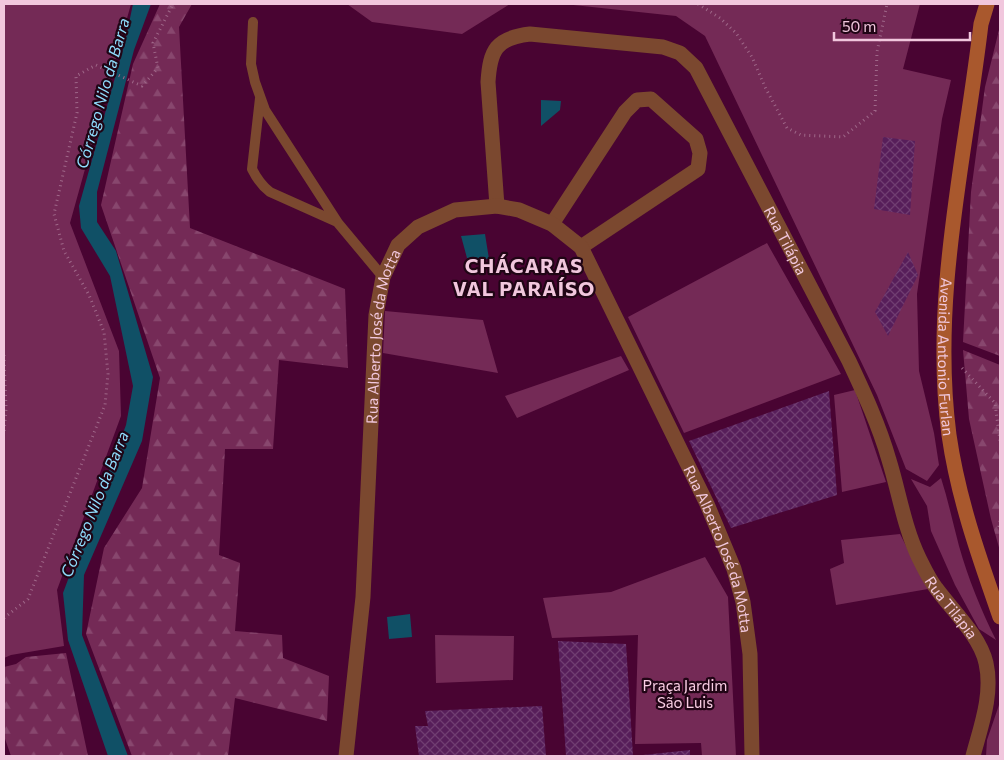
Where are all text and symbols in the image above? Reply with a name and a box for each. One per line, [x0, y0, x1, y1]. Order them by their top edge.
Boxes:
scale bar [834, 10, 970, 42]
water label: Córrego Nilo da Barra [71, 15, 133, 171]
text: 50 m [842, 17, 876, 35]
street label: Rua Tilápia [761, 203, 811, 278]
street label: Rua Alberto José da Motta [362, 246, 404, 424]
district label: CHÁCARAS VAL PARAÍSO [453, 253, 595, 300]
street label: Avenida Antonio Furlan [935, 277, 958, 437]
water label: Córrego Nilo da Barra [56, 428, 132, 580]
street label: Rua Alberto José da Motta [680, 462, 756, 634]
street label: Rua Tilápia [921, 573, 982, 642]
park label: Praça Jardim São Luis [643, 676, 727, 711]

